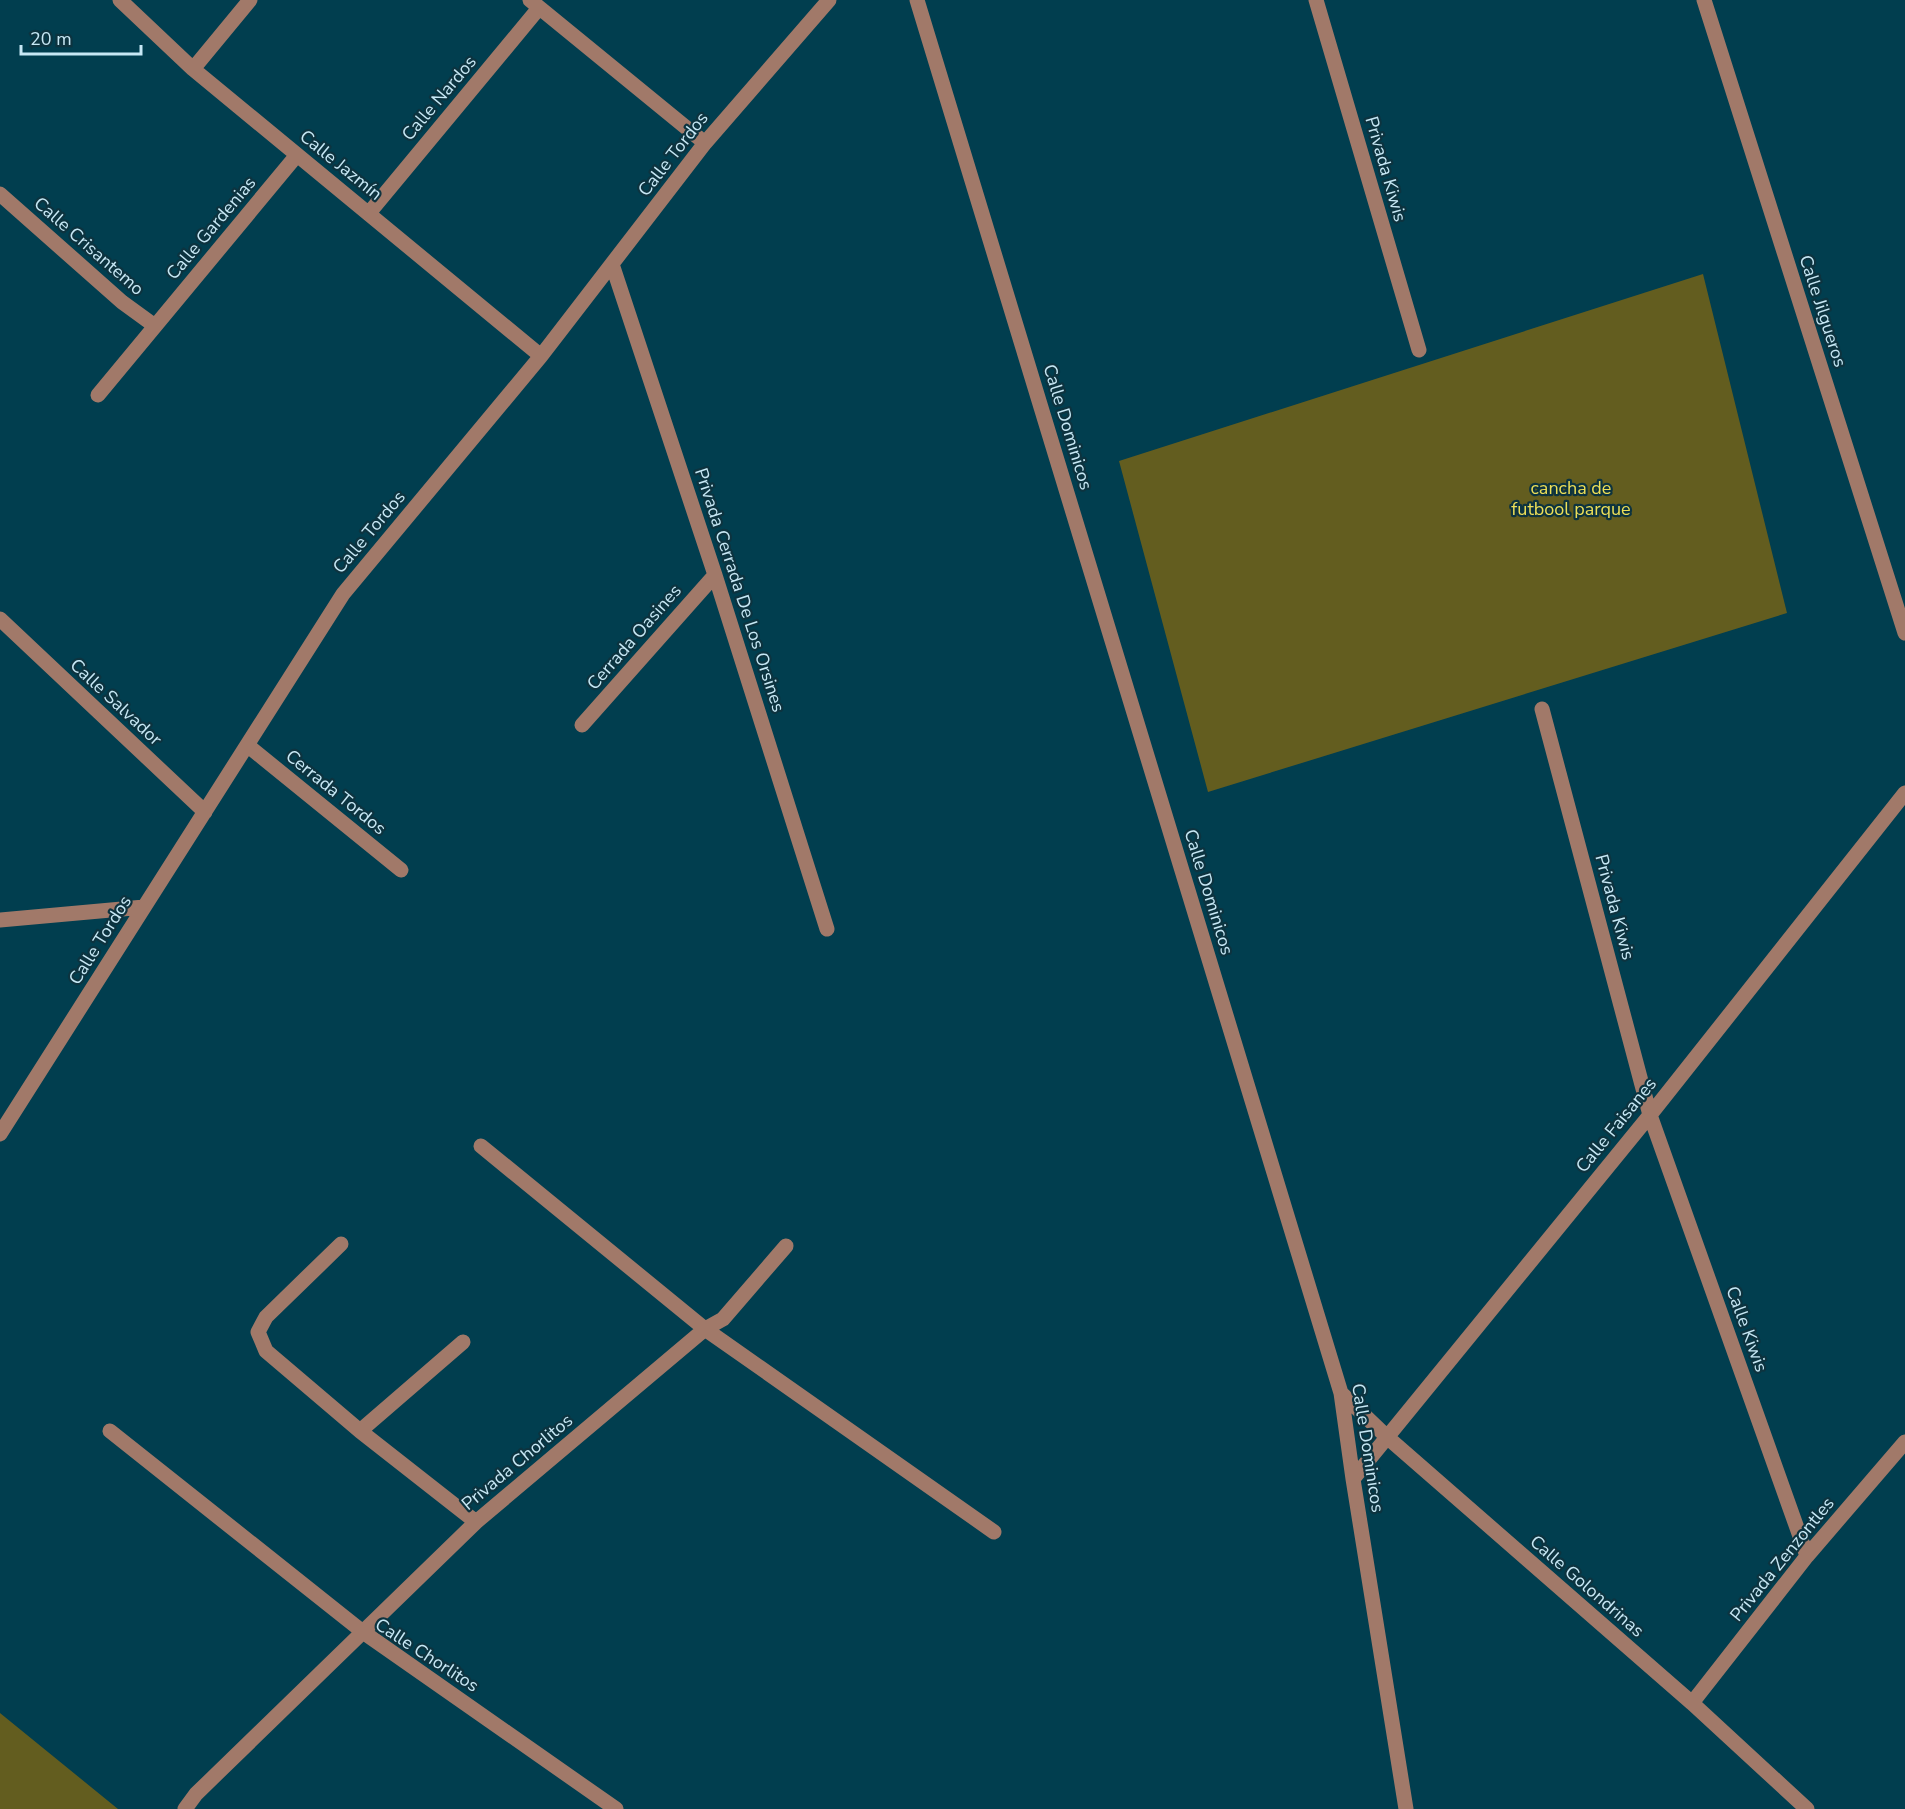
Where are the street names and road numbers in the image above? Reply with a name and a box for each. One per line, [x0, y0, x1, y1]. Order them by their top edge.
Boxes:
street label: Calle Nardos [396, 50, 482, 146]
street label: Calle Tordos [632, 107, 714, 201]
street label: Privada Kiwis [1360, 114, 1412, 224]
street label: Calle Jazmín [295, 124, 387, 206]
street label: Calle Gardenias [161, 171, 261, 285]
street label: Calle Crisantemo [29, 192, 149, 300]
street label: Calle Jilgueros [1794, 252, 1852, 370]
street label: Calle Dominicos [1037, 361, 1099, 493]
street label: Privada Cerrada De Los Orsines [689, 465, 791, 715]
street label: Calle Tordos [327, 486, 411, 578]
street label: Cerrada Oasines [581, 579, 687, 695]
street label: Calle Salvador [65, 653, 168, 751]
street label: Cerrada Tordos [281, 744, 391, 840]
street label: Calle Dominicos [1178, 826, 1240, 958]
street label: Privada Kiwis [1589, 851, 1641, 963]
street label: Calle Tordos [63, 891, 137, 989]
street label: Calle Faisanes [1570, 1072, 1662, 1178]
street label: Calle Kiwis [1720, 1283, 1774, 1375]
street label: Calle Dominicos [1346, 1382, 1390, 1514]
street label: Privada Chorlitos [456, 1408, 578, 1516]
street label: Privada Zenzontles [1724, 1492, 1840, 1626]
street label: Calle Golondrinas [1525, 1530, 1649, 1642]
street label: Calle Chorlitos [370, 1612, 484, 1698]

